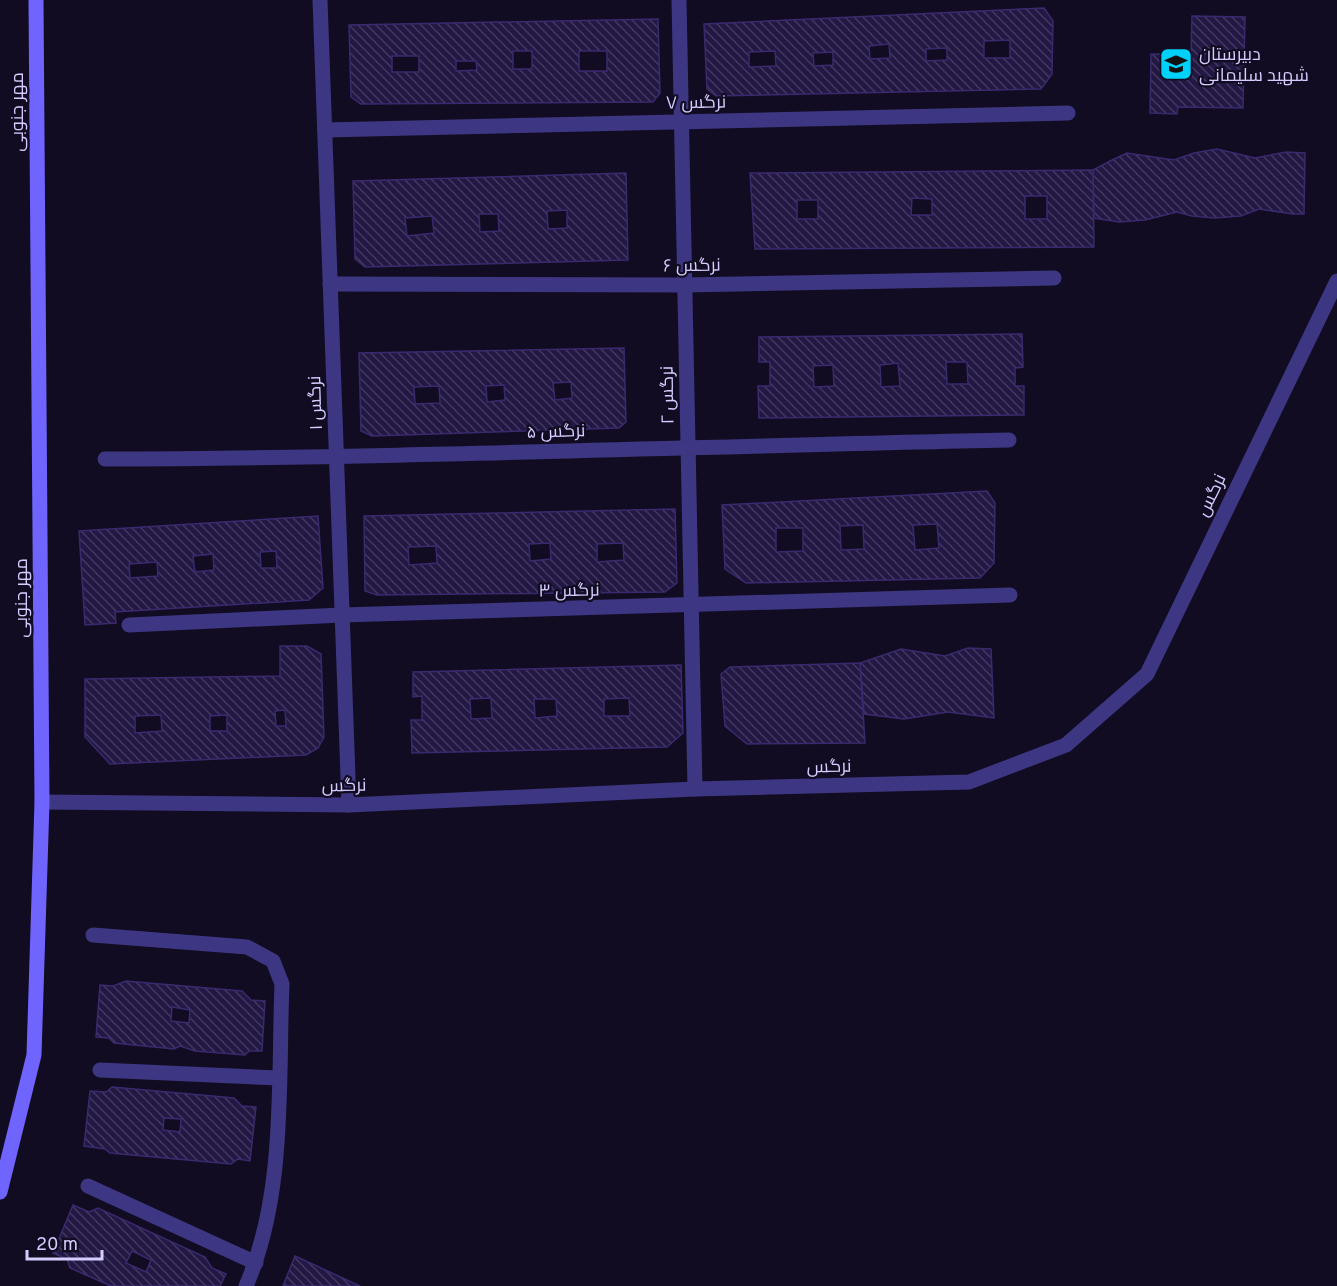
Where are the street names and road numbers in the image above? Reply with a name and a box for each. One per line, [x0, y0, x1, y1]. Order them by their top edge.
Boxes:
street label: مهر جنوبی [7, 72, 30, 152]
street label: نرگس ۷ [666, 91, 726, 116]
street label: نرگس ۶ [663, 254, 721, 279]
street label: نرگس ۲ [656, 366, 681, 424]
street label: نرگس ۱ [304, 375, 329, 431]
street label: نرگس ۵ [526, 420, 586, 445]
street label: نرگس [1192, 470, 1233, 521]
street label: مهر جنوبی [11, 558, 34, 638]
street label: نرگس ۳ [538, 579, 600, 604]
street label: نرگس [806, 756, 852, 779]
street label: نرگس [321, 775, 367, 798]

